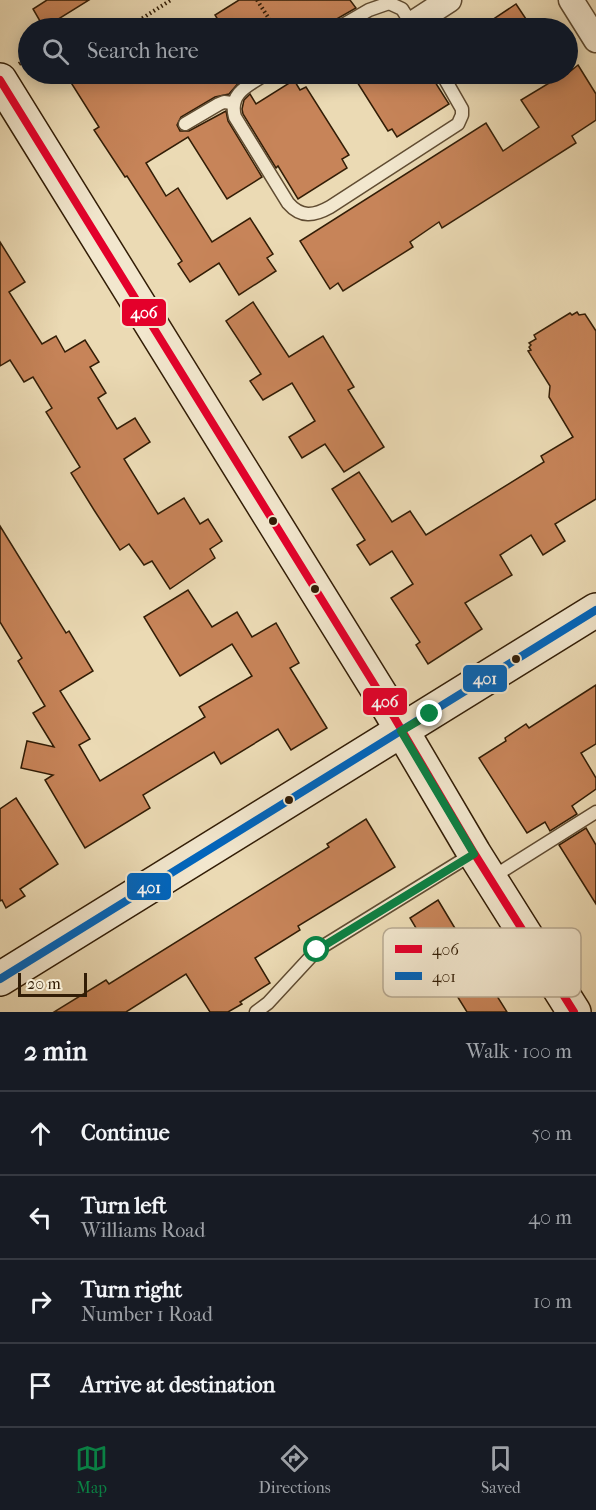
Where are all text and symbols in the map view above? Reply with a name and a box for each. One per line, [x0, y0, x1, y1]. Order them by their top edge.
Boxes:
search box [18, 18, 578, 84]
icon: search [39, 35, 72, 68]
text: Search here [87, 38, 199, 64]
line badge: 406 [121, 298, 167, 327]
text: 406 [130, 303, 158, 323]
unlabelled marker [267, 515, 279, 527]
unlabelled marker [309, 583, 321, 595]
unlabelled marker [510, 653, 522, 665]
line badge: 401 [462, 664, 508, 693]
text: 401 [472, 669, 497, 689]
line badge: 406 [362, 687, 408, 716]
text: 406 [371, 692, 399, 712]
route end [416, 700, 442, 726]
unlabelled marker [283, 794, 295, 806]
line badge: 401 [126, 872, 172, 901]
text: 401 [136, 878, 161, 898]
legend [383, 928, 581, 997]
route start [303, 936, 329, 962]
text: 406 [432, 940, 459, 959]
text: 401 [432, 967, 456, 986]
scale bar [18, 970, 87, 998]
text: 20 m [27, 974, 61, 993]
text: 2 min [24, 1036, 87, 1067]
text: Walk · 100 m [466, 1040, 572, 1063]
icon: ahead [24, 1117, 57, 1150]
text: Continue [81, 1120, 170, 1146]
text: 50 m [531, 1122, 572, 1145]
text: Turn left [81, 1193, 167, 1219]
icon: left [24, 1201, 57, 1234]
text: 40 m [528, 1206, 572, 1229]
text: Williams Road [81, 1219, 205, 1242]
text: Turn right [81, 1277, 182, 1303]
icon: right [24, 1285, 57, 1318]
text: 10 m [533, 1290, 572, 1313]
text: Number 1 Road [81, 1303, 213, 1326]
icon: arrive [24, 1369, 57, 1402]
text: Arrive at destination [81, 1372, 275, 1398]
tab: Map [75, 1442, 108, 1497]
tab: Directions [259, 1442, 331, 1497]
tab: Saved [481, 1442, 521, 1497]

